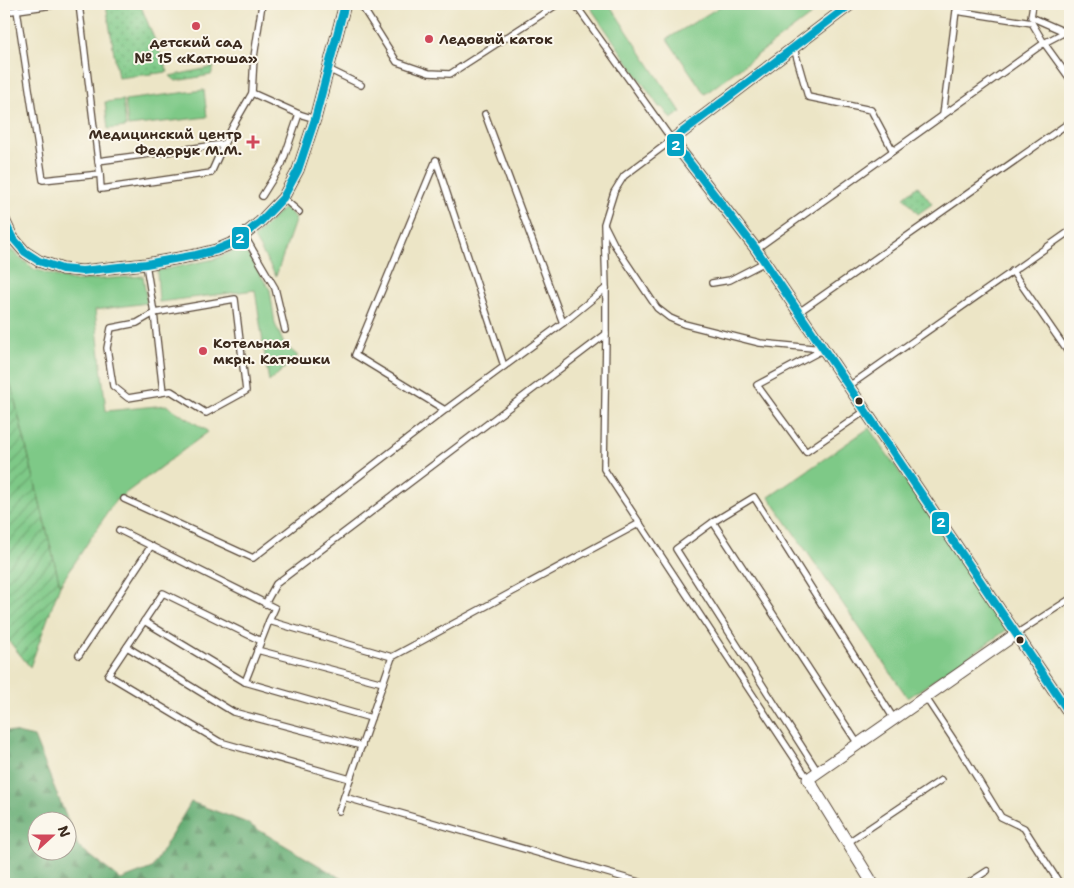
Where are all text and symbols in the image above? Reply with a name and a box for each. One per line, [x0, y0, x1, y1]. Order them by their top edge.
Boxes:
marker: детский сад № 15 «Катюша» [190, 20, 202, 32]
place label: Ледовый каток [439, 30, 553, 48]
place label: детский сад № 15 «Катюша» [134, 33, 258, 67]
marker: Ледовый каток [423, 33, 435, 45]
place label: Медицинский центр Федорук М.М. [88, 125, 242, 159]
line badge: 2 [666, 133, 685, 157]
marker: Медицинский центр Федорук М.М. [246, 135, 260, 149]
text: 2 [671, 136, 681, 154]
line badge: 2 [231, 226, 250, 250]
text: 2 [235, 229, 245, 247]
place label: Котельная мкрн. Катюшки [213, 334, 331, 368]
marker: Котельная мкрн. Катюшки [197, 345, 209, 357]
unlabelled marker [854, 396, 864, 406]
line badge: 2 [931, 511, 950, 535]
text: 2 [936, 513, 946, 531]
unlabelled marker [1015, 635, 1025, 645]
north arrow [28, 810, 78, 860]
text: N [54, 823, 75, 840]

